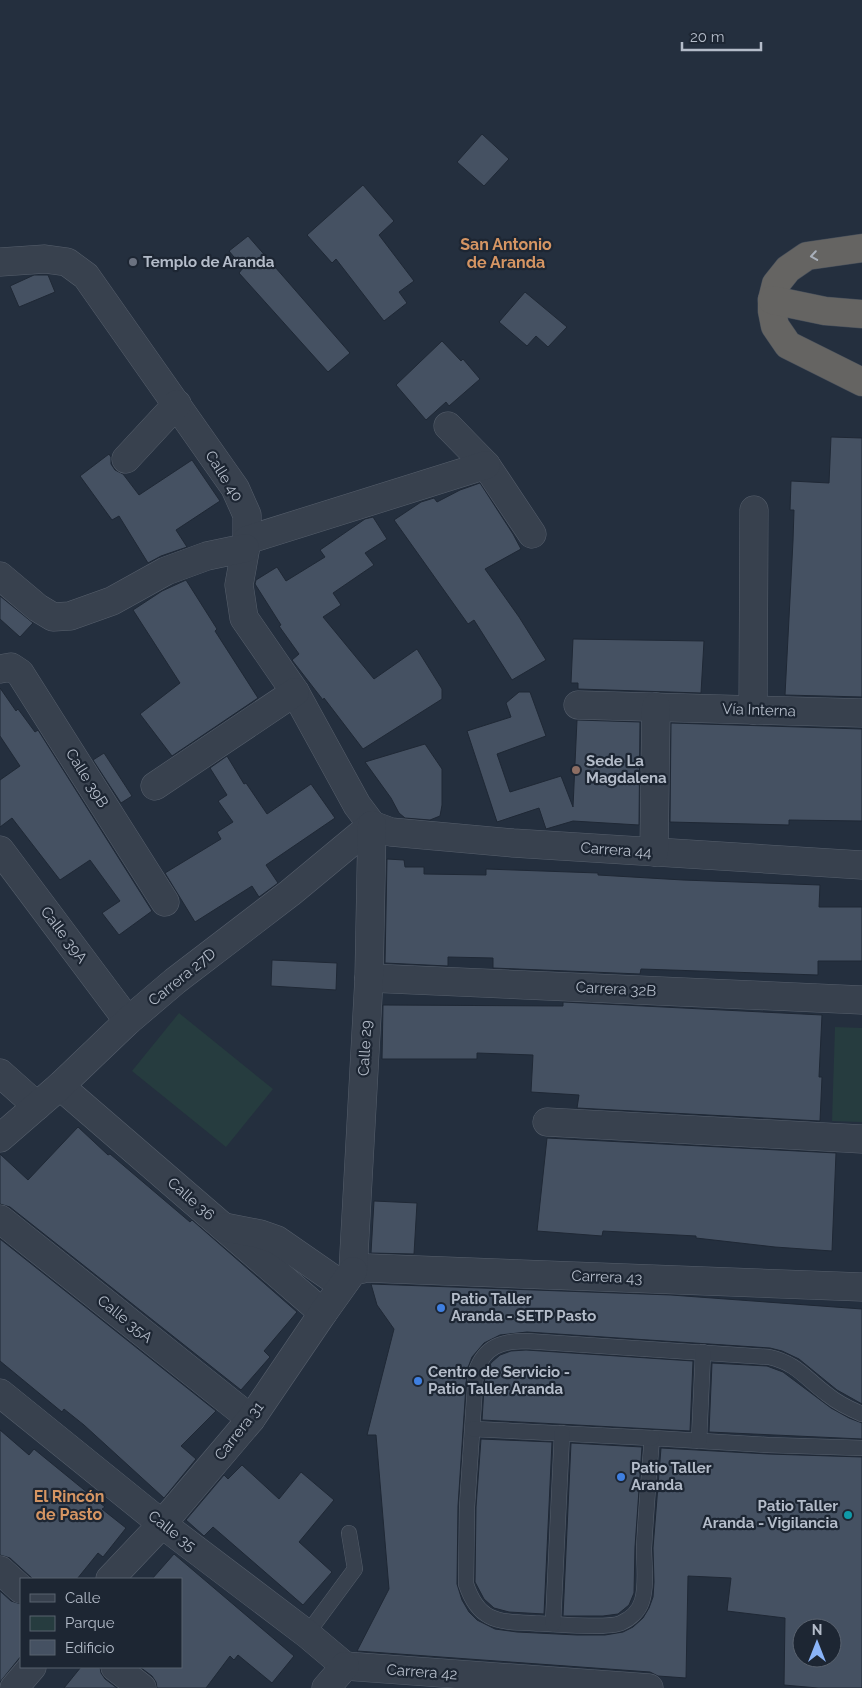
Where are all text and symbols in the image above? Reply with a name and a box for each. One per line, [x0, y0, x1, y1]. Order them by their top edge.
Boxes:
scale bar [682, 20, 761, 52]
text: 20 m [690, 28, 725, 46]
district label: San Antonio de Aranda [460, 235, 552, 272]
one-way arrow [810, 250, 818, 260]
place label: Templo de Aranda [143, 253, 275, 271]
marker: Templo de Aranda [127, 256, 139, 268]
street label: Calle 40 [201, 447, 247, 505]
street label: Vía Interna [722, 700, 796, 720]
street label: Calle 39B [62, 745, 112, 811]
place label: Sede La Magdalena [586, 752, 667, 787]
marker: Sede La Magdalena [570, 764, 582, 776]
street label: Carrera 44 [580, 839, 652, 861]
street label: Calle 39A [37, 903, 91, 967]
street label: Carrera 27D [145, 944, 219, 1010]
street label: Carrera 32B [575, 978, 657, 1000]
street label: Calle 29 [355, 1019, 375, 1076]
street label: Calle 36 [164, 1174, 218, 1224]
street label: Carrera 43 [571, 1267, 643, 1287]
place label: Patio Taller Aranda - SETP Pasto [451, 1290, 596, 1325]
street label: Calle 35A [94, 1291, 156, 1347]
marker: Patio Taller Aranda - SETP Pasto [435, 1302, 447, 1314]
place label: Centro de Servicio - Patio Taller Aranda [428, 1363, 570, 1398]
marker: Centro de Servicio - Patio Taller Aranda [412, 1375, 424, 1387]
street label: Carrera 31 [211, 1398, 268, 1464]
place label: Patio Taller Aranda [631, 1459, 712, 1494]
marker: Patio Taller Aranda [615, 1471, 627, 1483]
district label: El Rincón de Pasto [34, 1487, 104, 1524]
place label: Patio Taller Aranda - Vigilancia [703, 1497, 838, 1532]
street label: Calle 35 [145, 1507, 199, 1555]
marker: Patio Taller Aranda - Vigilancia [842, 1509, 854, 1521]
legend [20, 1578, 182, 1668]
text: Calle [65, 1589, 101, 1607]
text: Parque [65, 1614, 115, 1632]
north arrow [792, 1618, 842, 1668]
text: N [812, 1622, 822, 1638]
text: Edificio [65, 1639, 115, 1657]
street label: Carrera 42 [386, 1661, 458, 1683]

